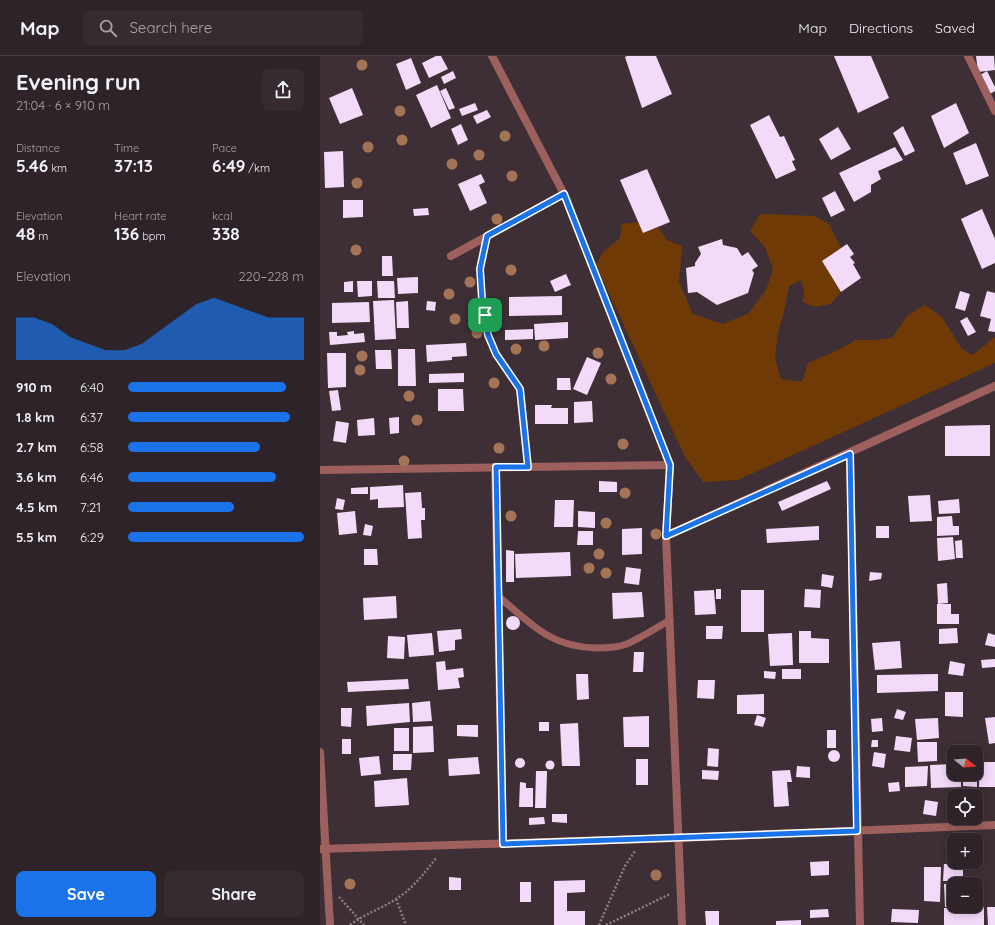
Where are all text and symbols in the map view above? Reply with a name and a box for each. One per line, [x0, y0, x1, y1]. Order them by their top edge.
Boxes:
search box [83, 10, 363, 46]
text: Map [20, 16, 59, 40]
icon: search [97, 17, 119, 39]
text: Search here [129, 18, 212, 37]
text: Map [798, 19, 827, 37]
text: Directions [849, 19, 913, 37]
text: Saved [935, 19, 975, 37]
text: Evening run [16, 68, 141, 96]
button: share [262, 69, 304, 111]
text: 21:04 · 6 × 910 m [16, 97, 110, 113]
text: Distance [16, 141, 60, 155]
text: Time [114, 141, 139, 155]
text: Pace [212, 141, 237, 155]
text: 5.46 [16, 155, 48, 176]
text: 37:13 [114, 155, 153, 176]
text: 6:49 [212, 155, 245, 176]
text: km [48, 161, 67, 175]
text: /km [245, 161, 270, 175]
text: Elevation [16, 209, 62, 223]
text: Heart rate [114, 209, 166, 223]
text: kcal [212, 209, 233, 223]
text: 48 [16, 223, 35, 244]
text: 136 [114, 223, 139, 244]
text: 338 [212, 223, 240, 244]
text: m [35, 229, 48, 243]
text: bpm [139, 229, 166, 243]
text: Elevation [16, 268, 71, 284]
text: 220–228 m [238, 268, 304, 284]
pin [468, 298, 502, 332]
icon: arrive [474, 304, 496, 326]
text: 910 m [16, 379, 52, 395]
text: 6:40 [80, 379, 104, 395]
text: 1.8 km [16, 409, 54, 425]
text: 6:37 [80, 409, 103, 425]
text: 2.7 km [16, 439, 57, 455]
text: 6:58 [80, 439, 104, 455]
text: 3.6 km [16, 469, 56, 485]
text: 6:46 [80, 469, 103, 485]
text: 4.5 km [16, 499, 57, 515]
text: 7:21 [80, 499, 101, 515]
text: 5.5 km [16, 529, 57, 545]
text: 6:29 [80, 529, 104, 545]
north arrow [947, 745, 983, 781]
map controls [947, 745, 983, 913]
button: locate [947, 789, 983, 825]
button: + [947, 833, 983, 869]
button: Save [16, 871, 156, 917]
button: Share [164, 871, 304, 917]
button: − [947, 877, 983, 913]

